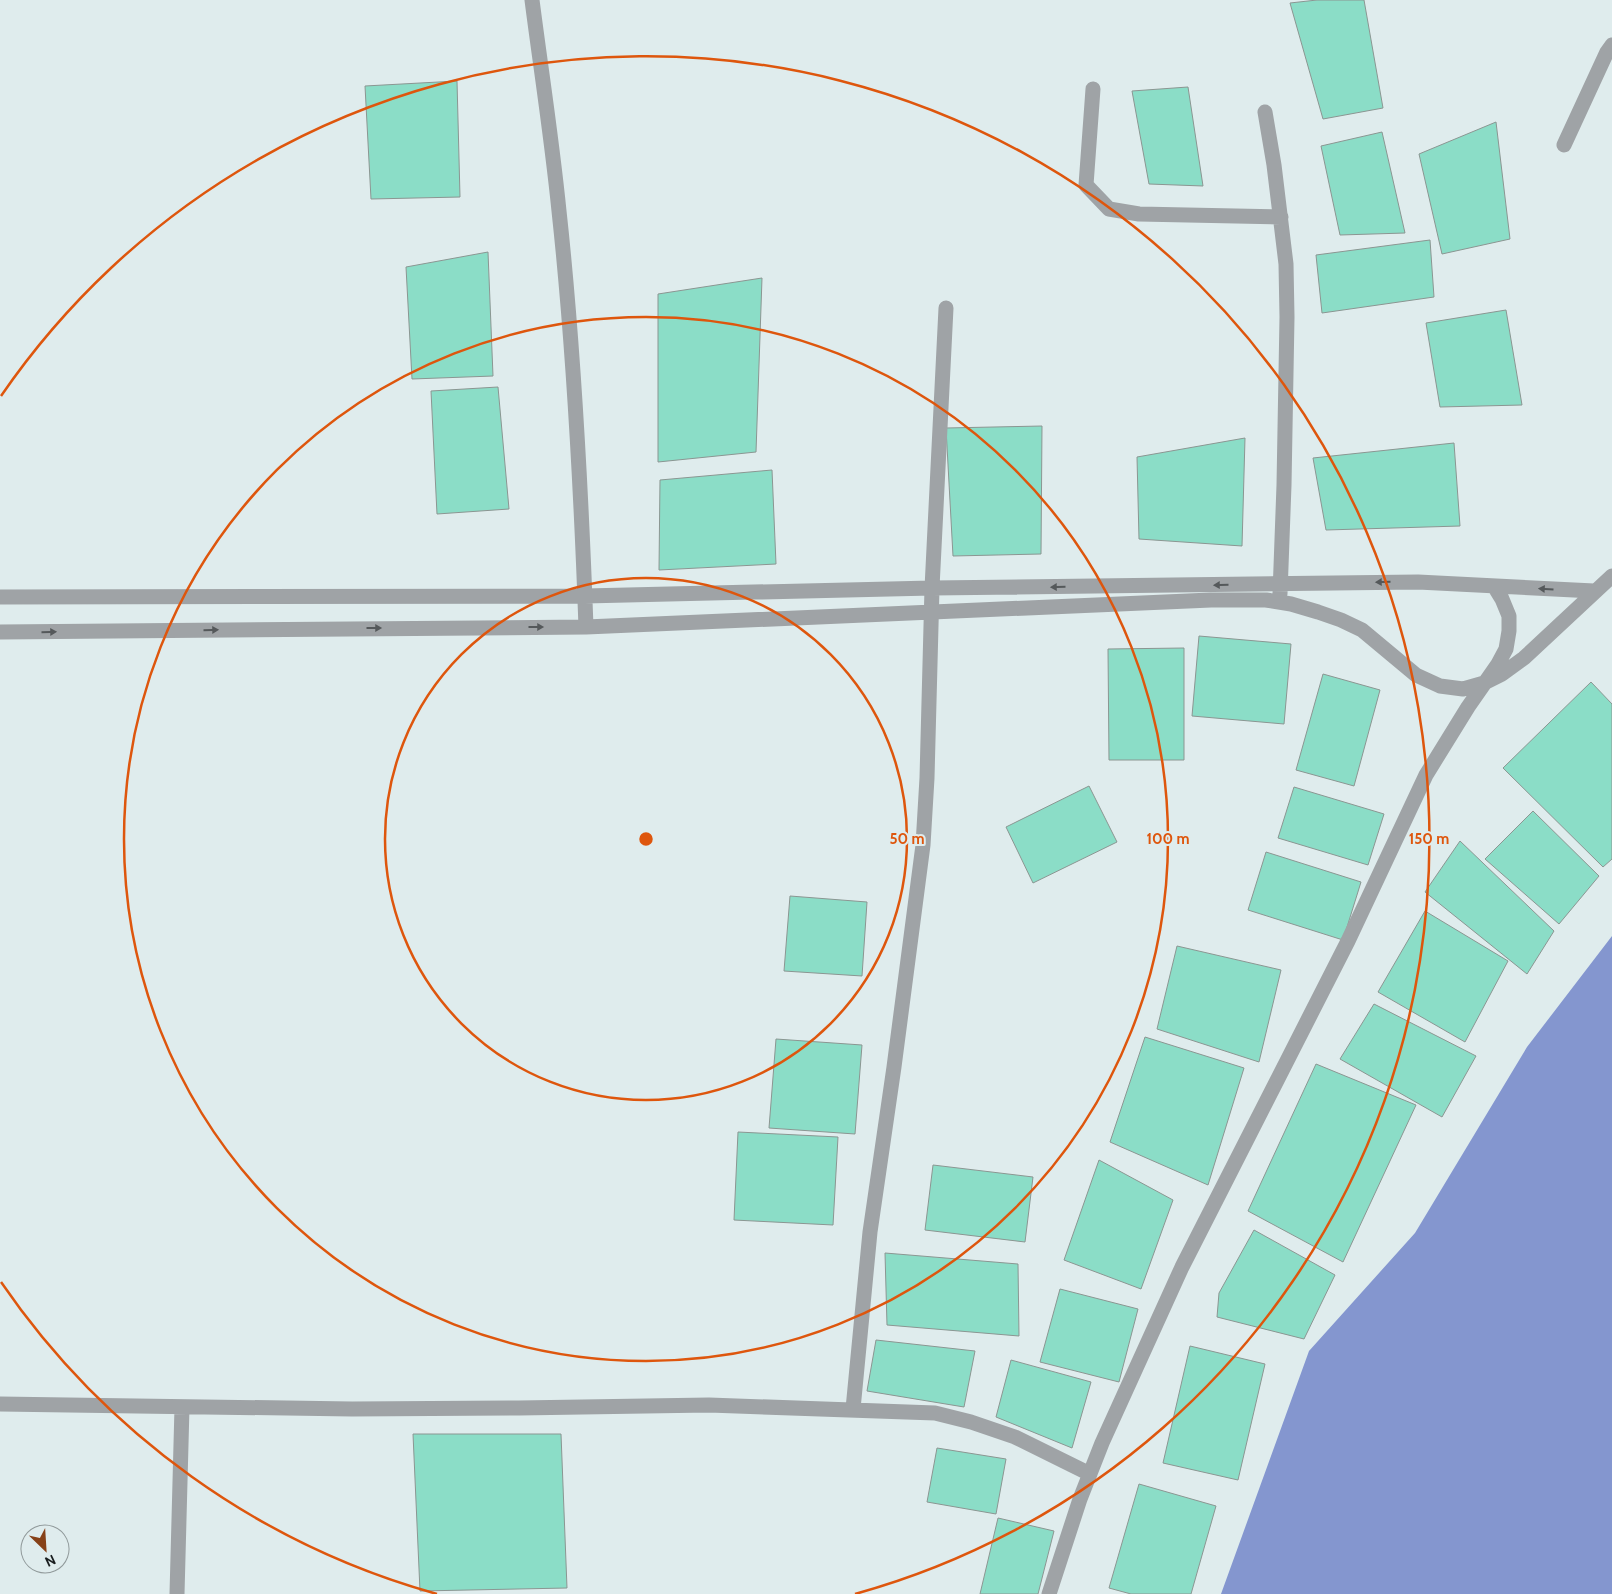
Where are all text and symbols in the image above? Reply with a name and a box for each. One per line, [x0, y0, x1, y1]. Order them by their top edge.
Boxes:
one-way arrow [1375, 578, 1391, 586]
one-way arrow [1213, 581, 1229, 589]
one-way arrow [1050, 583, 1066, 591]
one-way arrow [1537, 584, 1553, 592]
one-way arrow [528, 623, 544, 631]
one-way arrow [366, 624, 382, 632]
one-way arrow [203, 626, 219, 634]
one-way arrow [41, 628, 57, 636]
centre of rings [637, 830, 655, 848]
text: 50 m [889, 830, 925, 848]
text: 100 m [1146, 830, 1190, 848]
text: 150 m [1409, 830, 1449, 848]
north arrow [20, 1524, 70, 1574]
text: N [42, 1551, 59, 1571]

